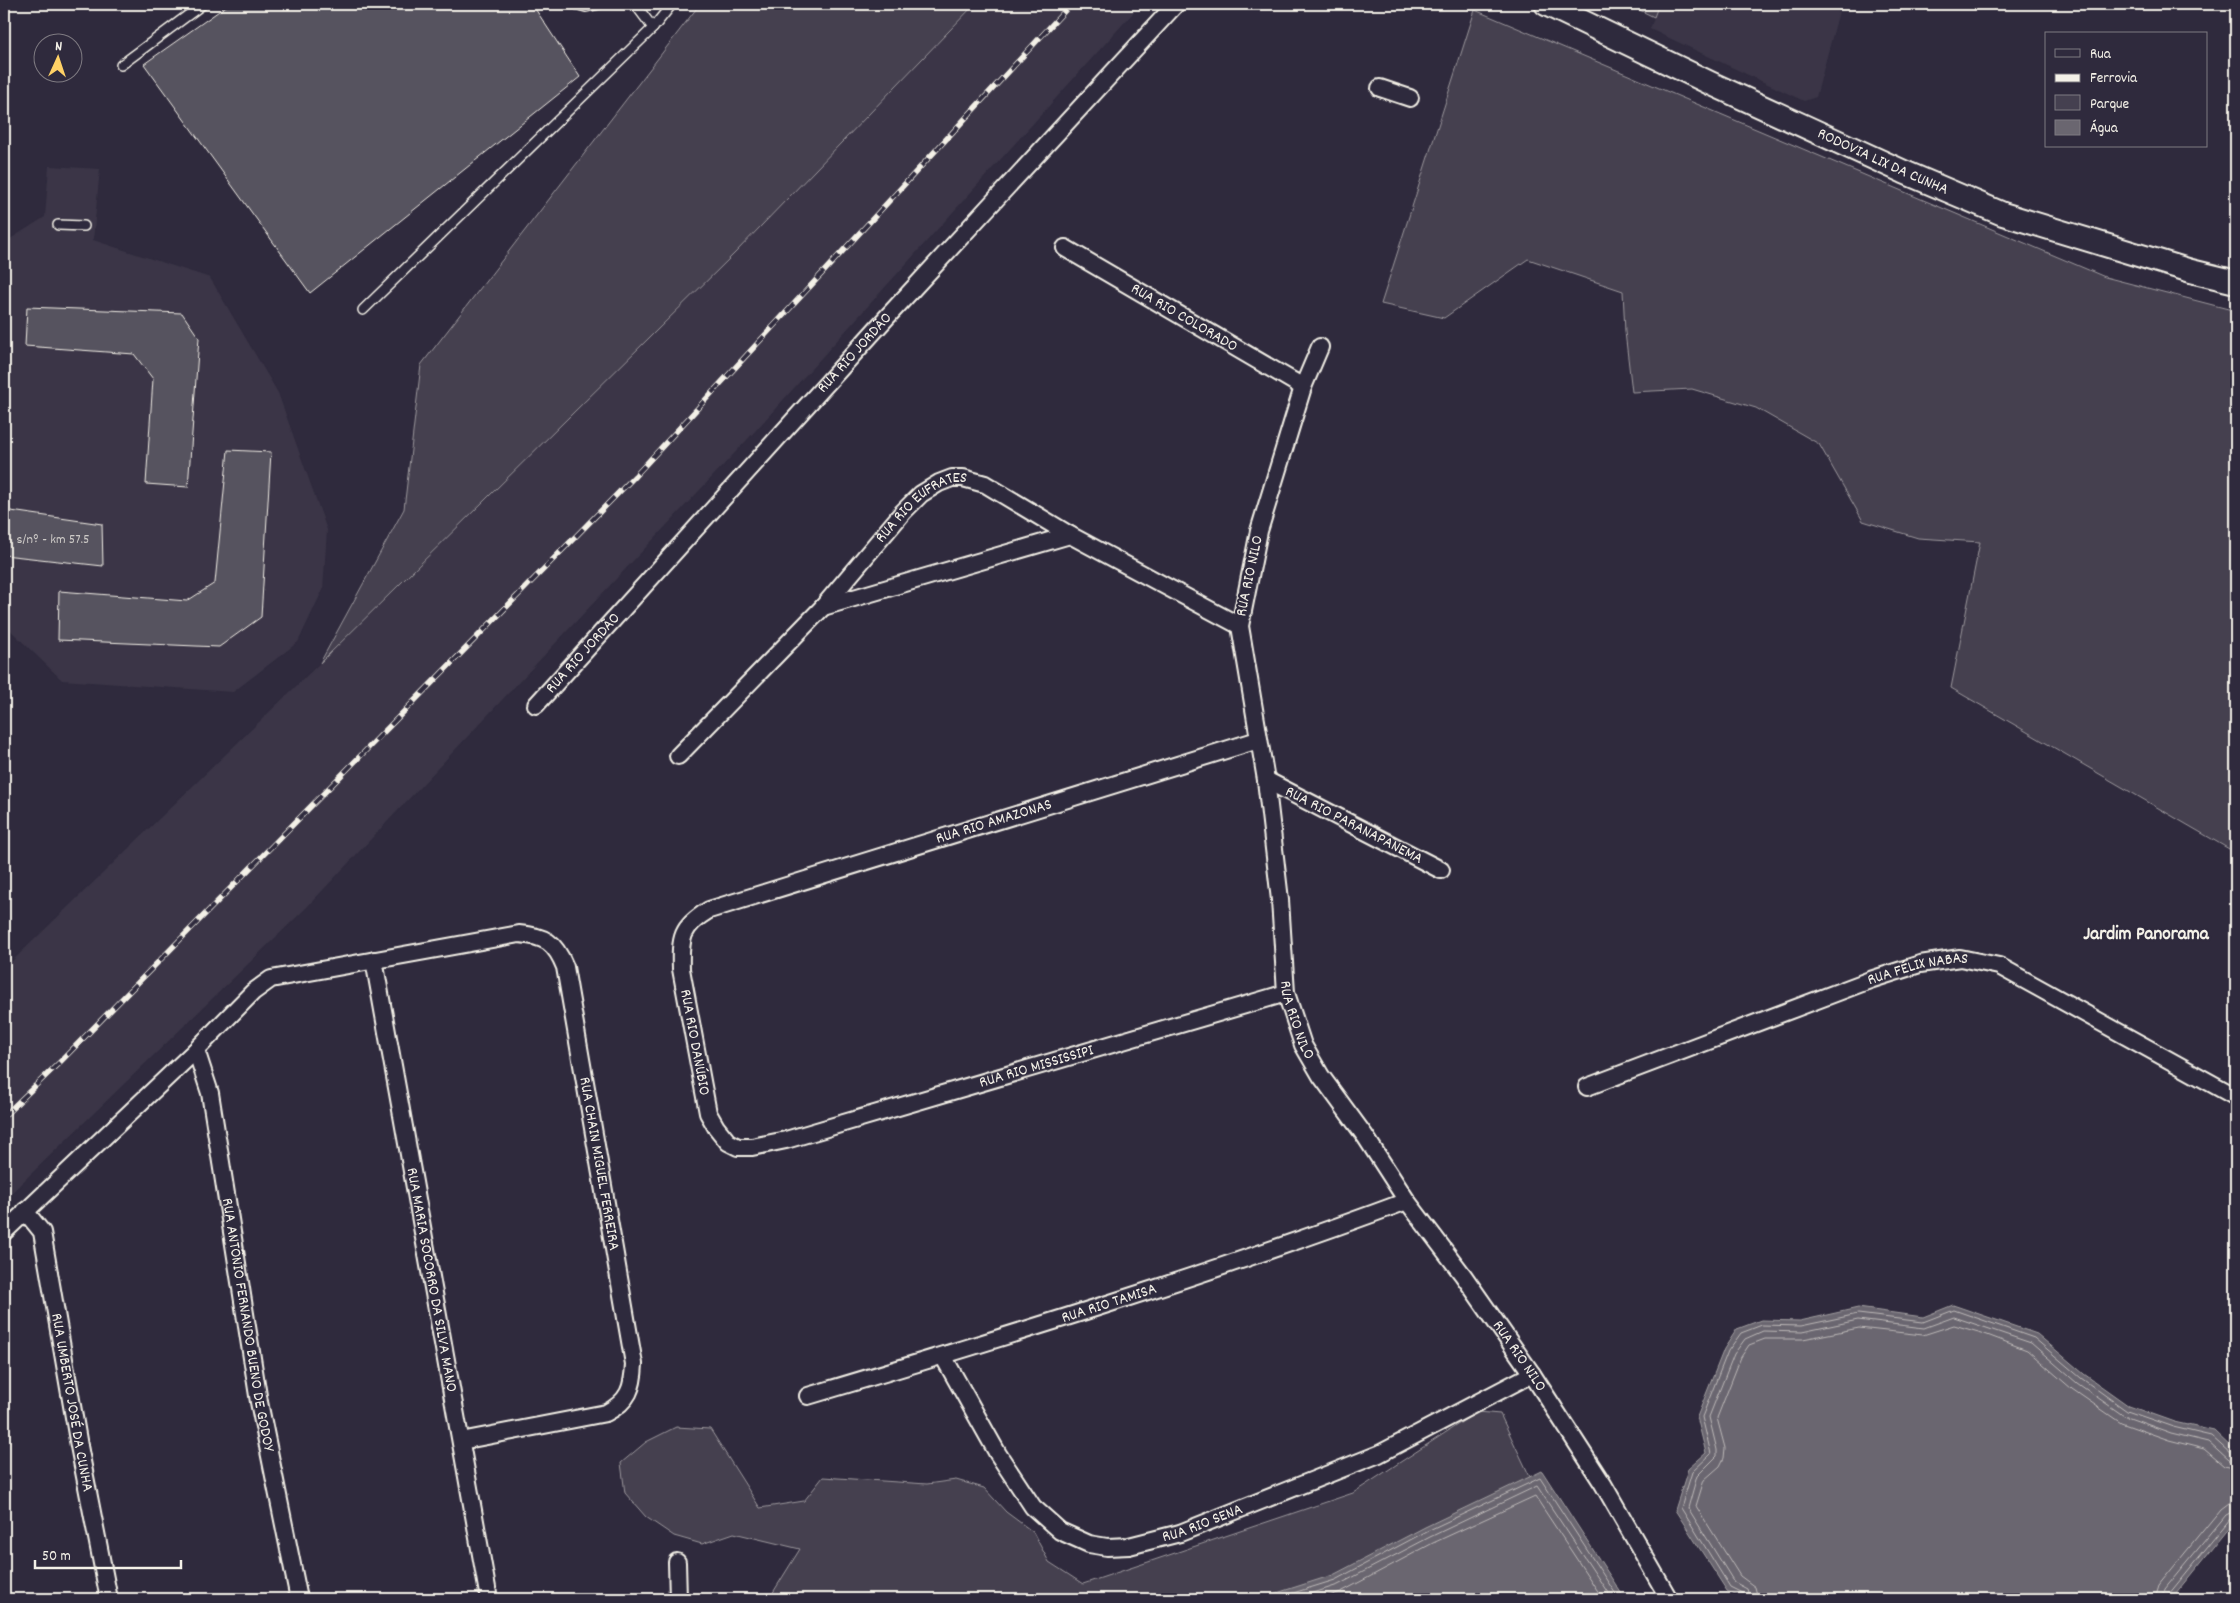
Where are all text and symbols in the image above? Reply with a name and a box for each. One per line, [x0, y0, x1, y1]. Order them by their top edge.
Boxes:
north arrow [32, 32, 82, 82]
legend [2045, 32, 2208, 148]
text: N [55, 37, 63, 57]
text: Rua [2090, 44, 2112, 66]
text: Ferrovia [2090, 68, 2138, 90]
text: Parque [2090, 94, 2130, 116]
text: Água [2090, 118, 2119, 140]
street label: RODOVIA LIX DA CUNHA [1814, 122, 1952, 201]
street label: RUA RIO COLORADO [1126, 277, 1242, 358]
street label: RUA RIO JORDÃO [812, 307, 897, 398]
street label: RUA RIO EUFRATES [870, 466, 970, 548]
house number: s/nº - km 57.5 [17, 530, 89, 550]
street label: RUA RIO NILO [1230, 533, 1270, 619]
street label: RUA RIO JORDÃO [540, 608, 626, 699]
street label: RUA RIO PARANAPANEMA [1281, 780, 1427, 870]
street label: RUA RIO AMAZONAS [933, 793, 1055, 851]
district label: Jardim Panorama [2083, 922, 2210, 949]
street label: RUA FÉLIX NABAS [1864, 946, 1970, 992]
street label: RUA RIO NILO [1274, 980, 1321, 1064]
street label: RUA RIO DANÚBIO [674, 988, 716, 1097]
street label: RUA RIO MISSISSIPI [976, 1039, 1096, 1094]
street label: RUA CHAIN MIGUEL FERREIRA [573, 1075, 626, 1253]
street label: RUA MARIA SOCORRO DA SILVA MANO [400, 1166, 463, 1394]
street label: RUA ANTÔNIO FERNANDO BUENO DE GODOY [215, 1196, 280, 1455]
street label: RUA RIO TAMISA [1059, 1277, 1160, 1329]
street label: RUA UMBERTO JOSÉ DA CUNHA [45, 1311, 99, 1494]
street label: RUA RIO NILO [1487, 1316, 1552, 1396]
street label: RUA RIO SENA [1160, 1498, 1246, 1549]
scale bar [35, 1538, 181, 1570]
text: 50 m [42, 1546, 71, 1568]

